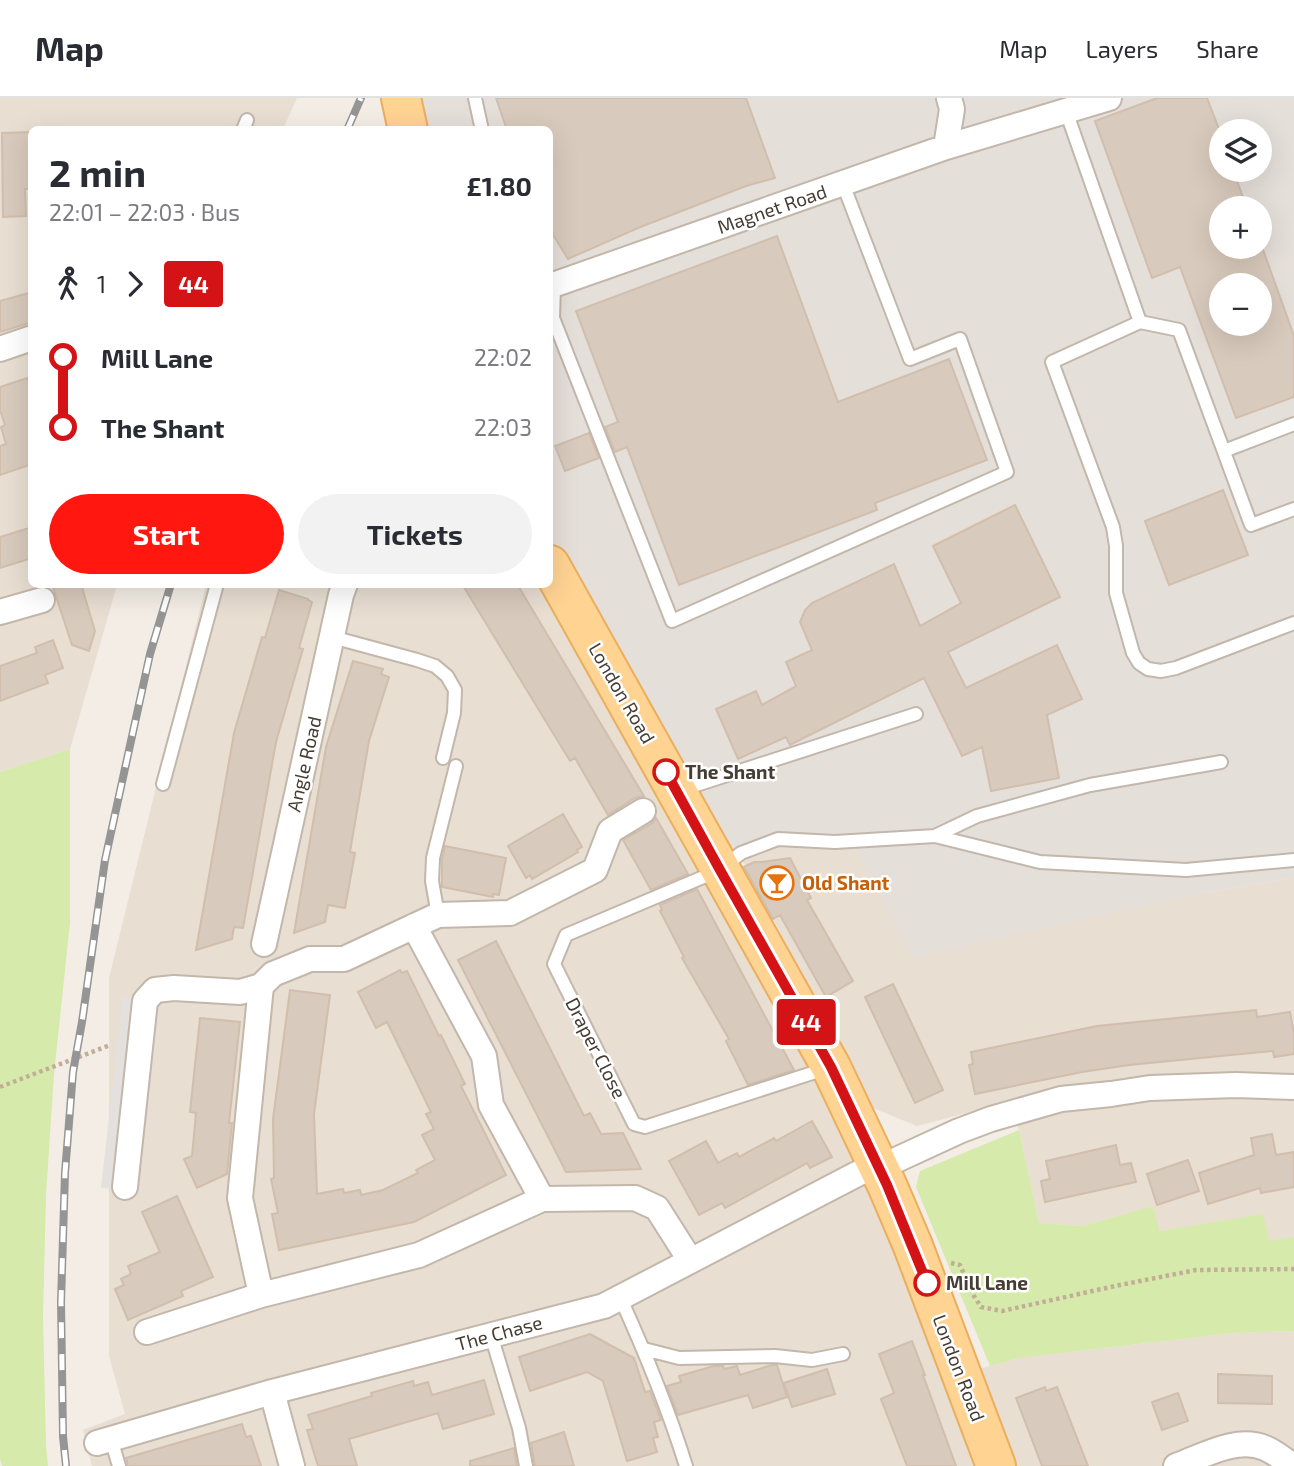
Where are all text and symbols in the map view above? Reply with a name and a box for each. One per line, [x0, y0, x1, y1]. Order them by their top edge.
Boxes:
text: Map [35, 28, 104, 68]
text: Map [999, 34, 1047, 63]
text: Layers [1085, 34, 1158, 63]
text: Share [1196, 34, 1259, 63]
map controls [1209, 119, 1272, 336]
button: layers [1209, 119, 1272, 182]
text: 2 min [49, 149, 146, 195]
text: £1.80 [467, 170, 532, 201]
street label: Magnet Road [714, 179, 830, 238]
button: + [1209, 196, 1272, 259]
text: 22:01 – 22:03 · Bus [49, 198, 240, 226]
icon: walk [49, 265, 87, 303]
icon: forward [116, 265, 154, 303]
text: 44 [178, 269, 209, 298]
text: 1 [97, 270, 106, 298]
button: − [1209, 273, 1272, 336]
text: Mill Lane [101, 342, 213, 373]
text: 22:02 [474, 343, 532, 371]
text: The Shant [101, 412, 225, 443]
text: 22:03 [474, 413, 532, 441]
button: Start [49, 494, 284, 574]
button: Tickets [298, 494, 532, 574]
street label: London Road [584, 638, 660, 747]
street label: Angle Road [281, 714, 326, 814]
marker: The Shant [653, 759, 679, 785]
place label: The Shant [685, 760, 775, 783]
bar icon: Old Shant [758, 864, 796, 902]
place label: Old Shant [802, 871, 890, 894]
street label: Draper Close [561, 993, 632, 1102]
line badge: 44 [774, 999, 838, 1045]
text: 44 [791, 1007, 821, 1036]
marker: Mill Lane [914, 1270, 940, 1296]
place label: Mill Lane [946, 1271, 1028, 1294]
street label: The Chase [453, 1310, 545, 1355]
street label: London Road [929, 1311, 990, 1424]

